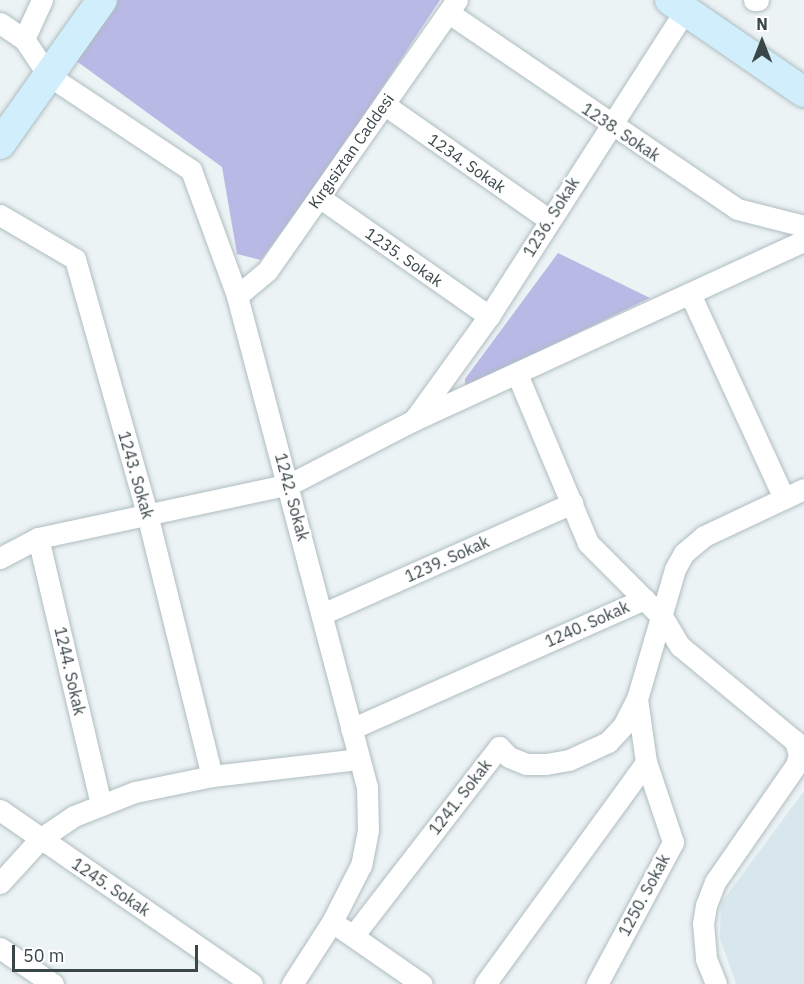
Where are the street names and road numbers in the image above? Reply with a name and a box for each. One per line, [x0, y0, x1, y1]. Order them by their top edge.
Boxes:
street label: Kırgısiztan Caddesi [304, 90, 398, 212]
street label: 1238. Sokak [578, 99, 664, 165]
street label: 1234. Sokak [425, 129, 509, 197]
street label: 1236. Sokak [519, 174, 583, 260]
street label: 1235. Sokak [362, 223, 446, 291]
street label: 1243. Sokak [114, 429, 158, 521]
street label: 1242. Sokak [271, 451, 313, 543]
street label: 1239. Sokak [402, 532, 492, 586]
street label: 1240. Sokak [542, 597, 632, 651]
street label: 1244. Sokak [51, 625, 89, 717]
street label: 1241. Sokak [425, 756, 495, 838]
street label: 1250. Sokak [614, 851, 674, 939]
street label: 1245. Sokak [68, 854, 154, 920]

